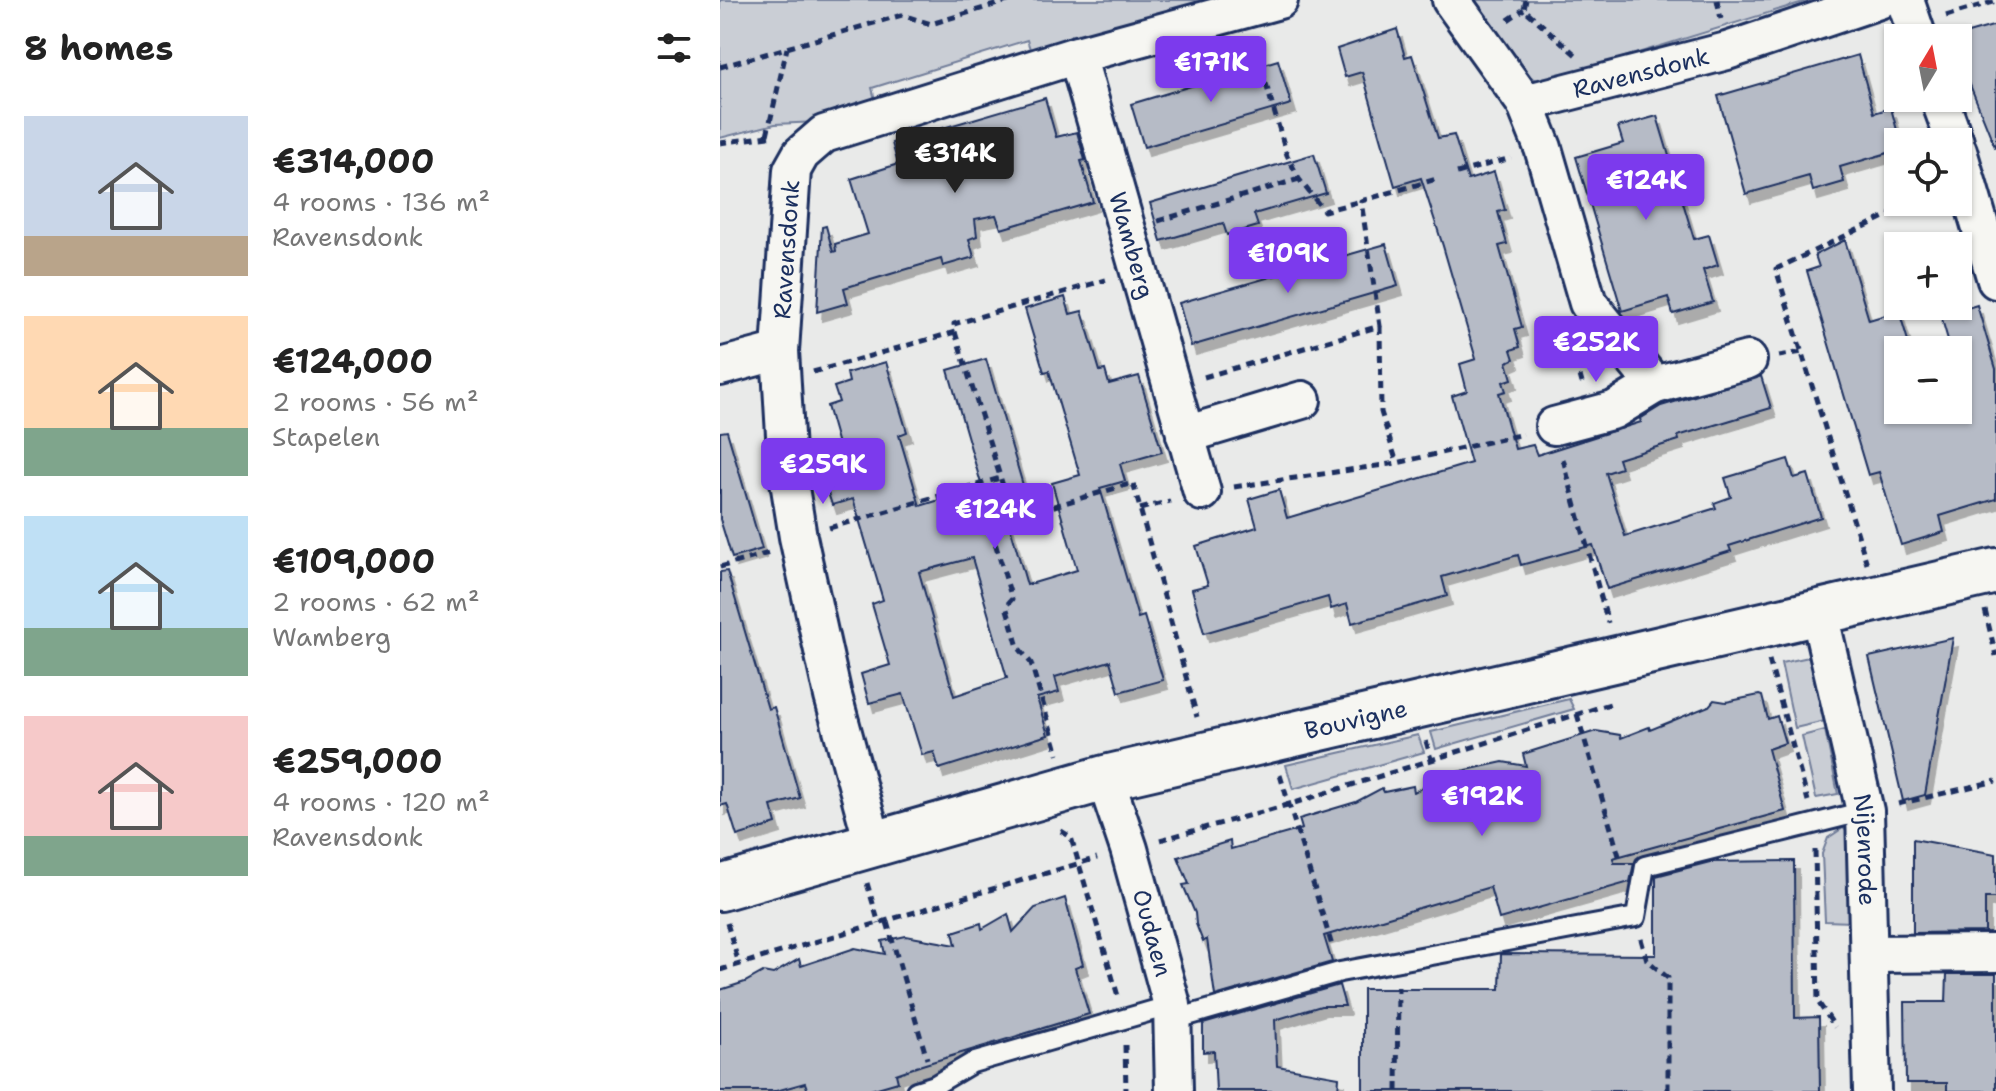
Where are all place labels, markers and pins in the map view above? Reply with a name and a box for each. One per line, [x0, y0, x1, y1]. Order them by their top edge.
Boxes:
pin: €171K [1155, 36, 1267, 104]
pin: €314K [899, 127, 1011, 195]
pin: €124K [1590, 154, 1702, 222]
pin: €109K [1232, 227, 1344, 295]
pin: €252K [1540, 316, 1652, 384]
pin: €259K [767, 438, 879, 506]
pin: €124K [939, 483, 1051, 551]
pin: €192K [1426, 770, 1538, 838]

